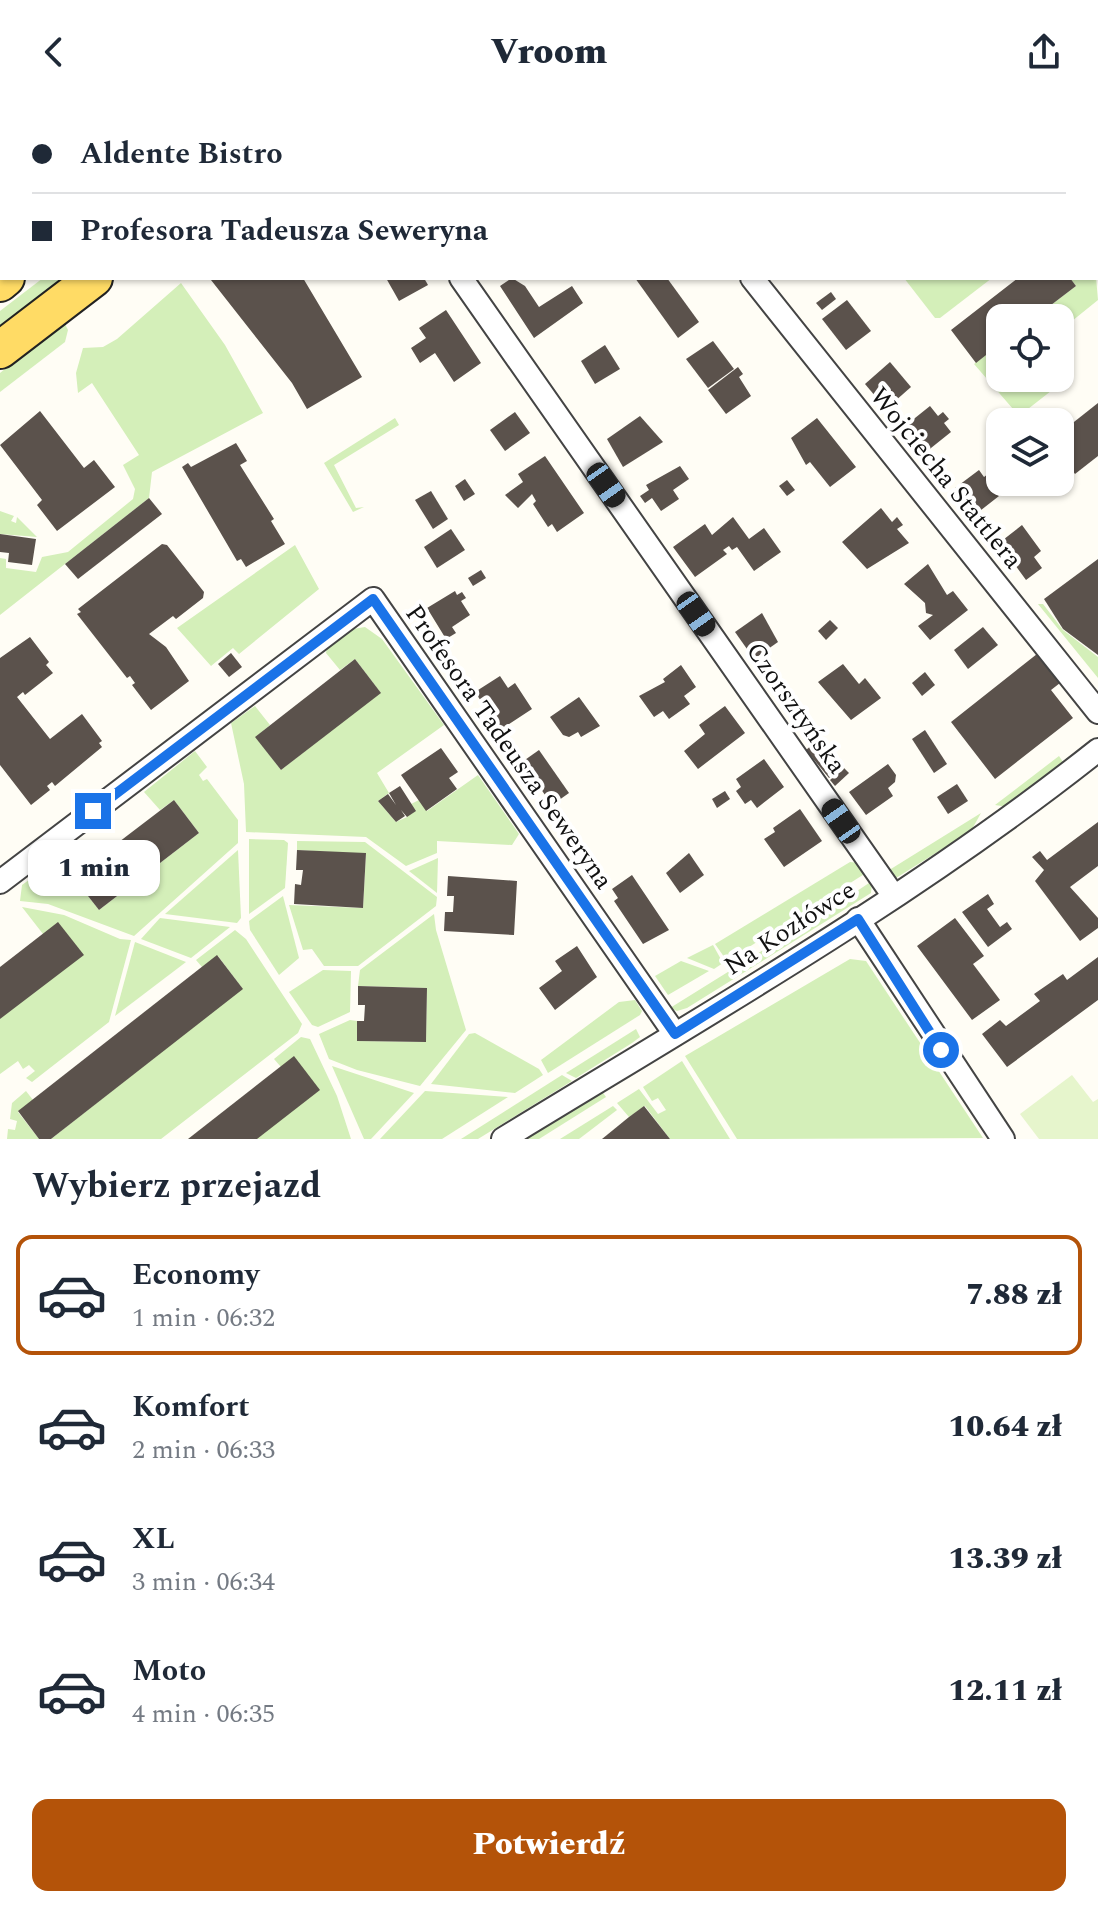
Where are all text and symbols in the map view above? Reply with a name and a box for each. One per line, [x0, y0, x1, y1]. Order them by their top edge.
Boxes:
text: Vroom [491, 25, 607, 80]
icon: back [32, 30, 76, 74]
icon: share [1022, 30, 1066, 74]
text: Aldente Bistro [80, 131, 283, 177]
text: Profesora Tadeusza Seweryna [80, 208, 488, 254]
map controls [986, 304, 1074, 496]
button: locate [986, 304, 1074, 392]
street label: Wojciecha Stattlera [860, 378, 1033, 578]
button: layers [986, 408, 1074, 496]
car [582, 458, 630, 512]
car [672, 587, 720, 641]
street label: Profesora Tadeusza Seweryna [395, 596, 623, 898]
street label: Czorsztyńska [736, 634, 857, 783]
route end [75, 793, 111, 829]
car [817, 794, 865, 848]
callout: 1 min [27, 839, 159, 895]
text: 1 min [58, 848, 130, 888]
street label: Na Kozłówce [716, 870, 864, 986]
route start [923, 1032, 959, 1068]
text: Wybierz przejazd [32, 1159, 321, 1214]
text: Economy [132, 1252, 259, 1298]
icon: car [36, 1259, 108, 1331]
text: 7.88 zł [966, 1272, 1062, 1318]
text: 1 min · 06:32 [132, 1298, 275, 1338]
text: Komfort [132, 1384, 250, 1430]
icon: car [36, 1391, 108, 1463]
text: 10.64 zł [948, 1404, 1062, 1450]
text: 2 min · 06:33 [132, 1430, 275, 1470]
text: XL [132, 1516, 175, 1562]
icon: car [36, 1523, 108, 1595]
text: 13.39 zł [948, 1536, 1062, 1582]
text: 3 min · 06:34 [132, 1562, 275, 1602]
text: Moto [132, 1648, 206, 1694]
icon: car [36, 1655, 108, 1727]
text: 12.11 zł [948, 1668, 1062, 1714]
text: 4 min · 06:35 [132, 1694, 275, 1734]
button: Potwierdź [32, 1799, 1066, 1891]

